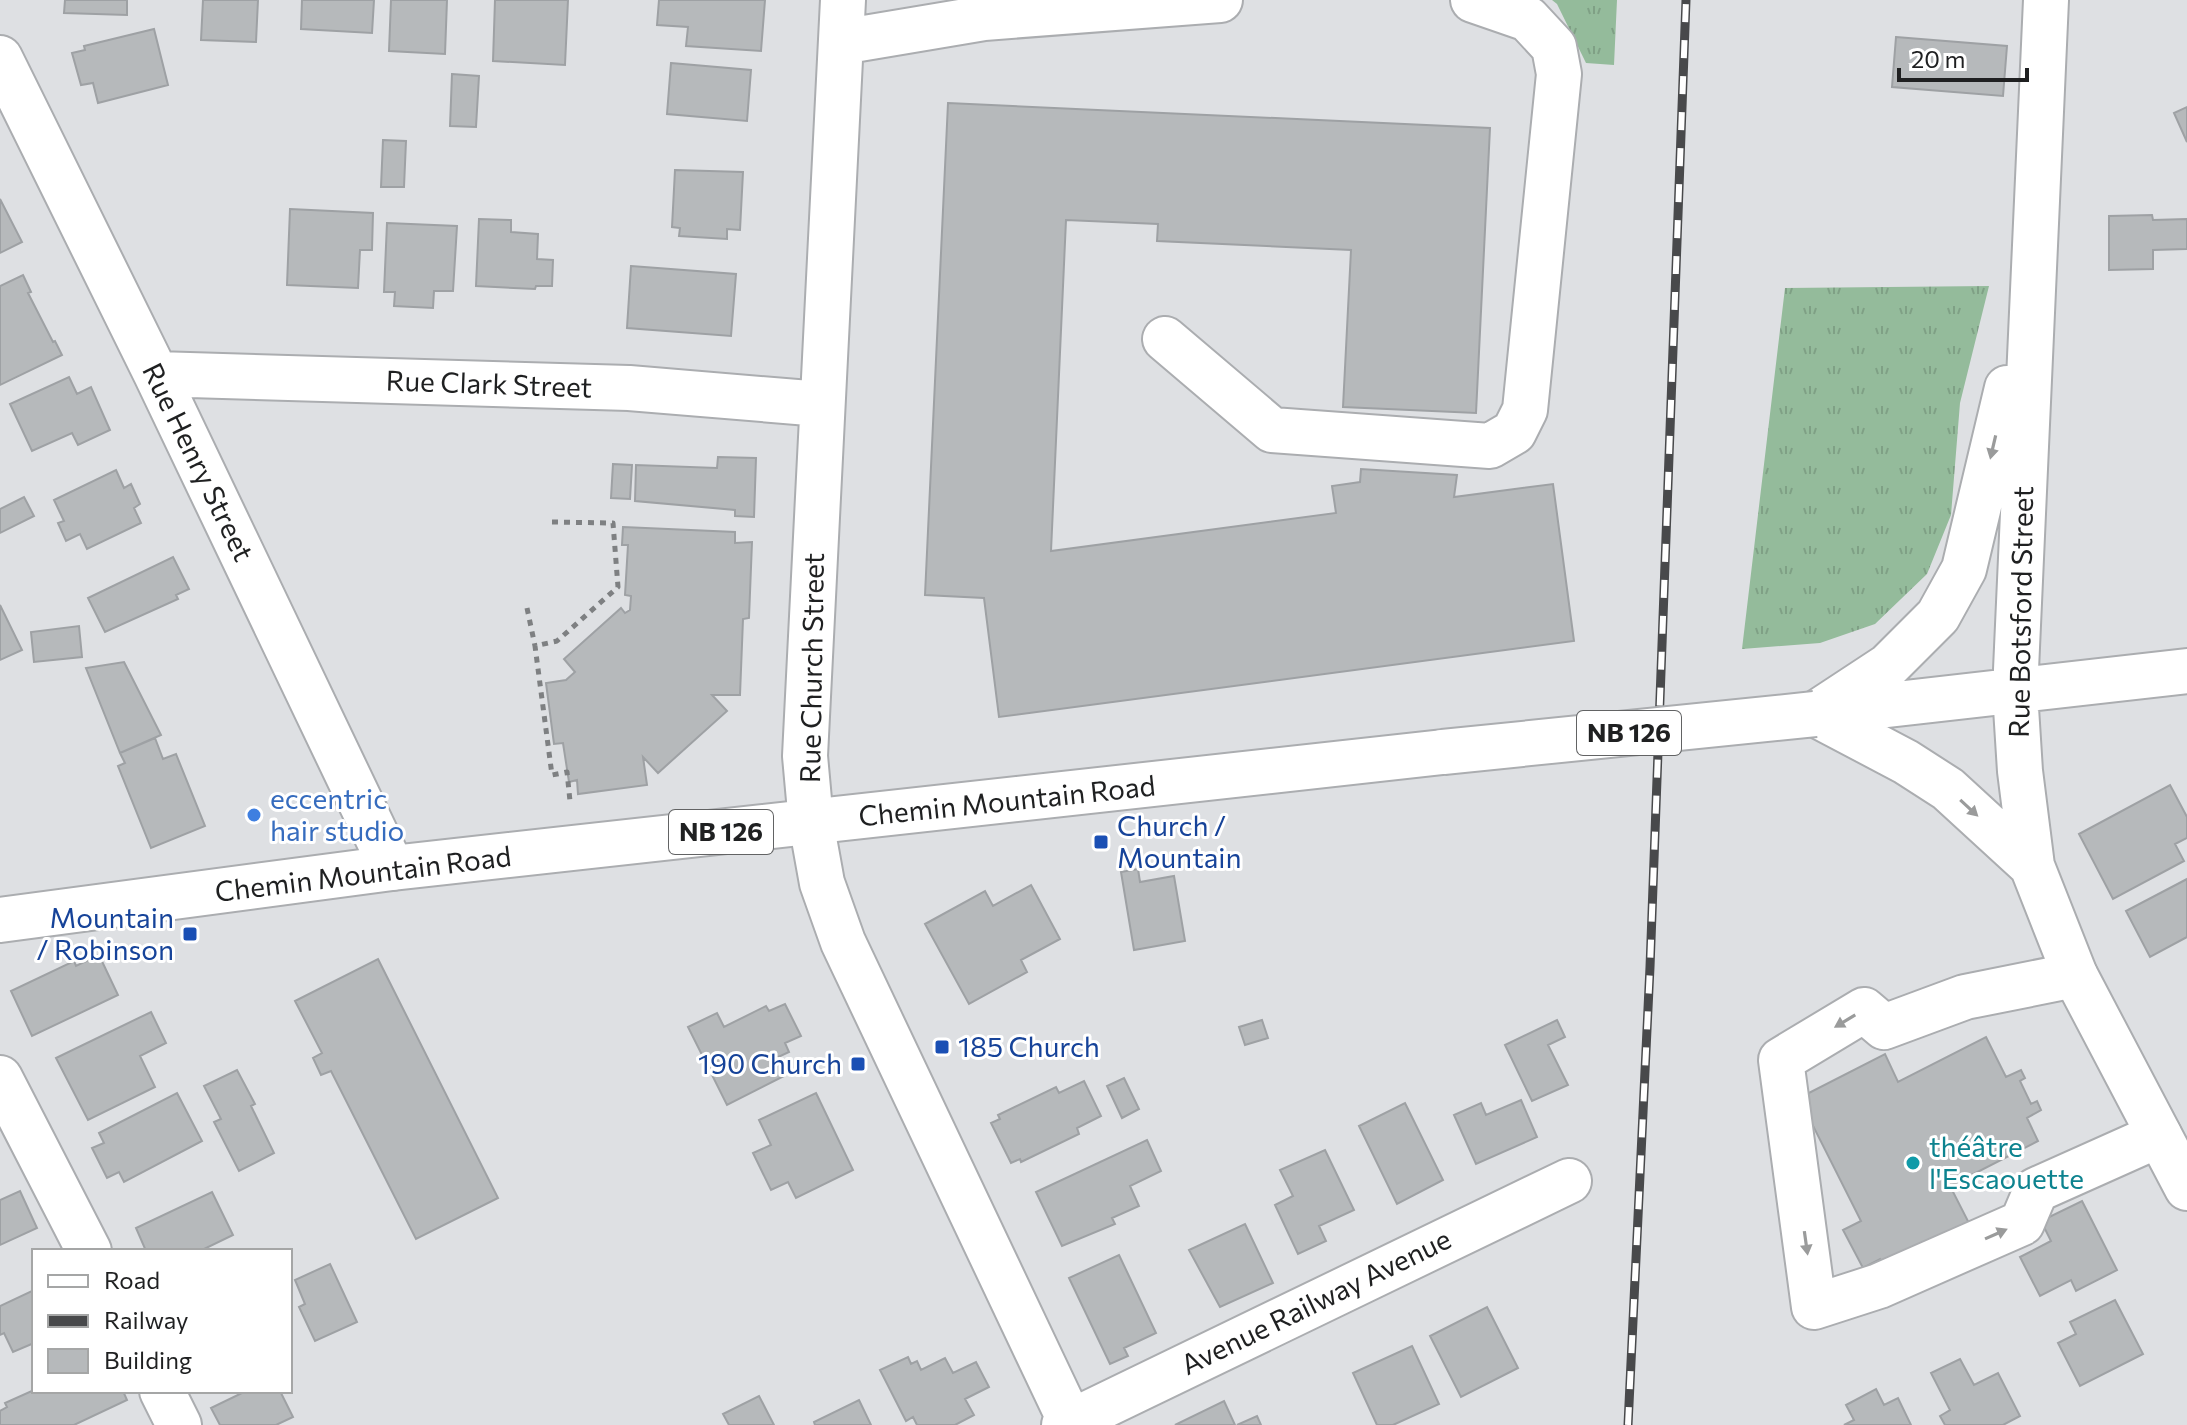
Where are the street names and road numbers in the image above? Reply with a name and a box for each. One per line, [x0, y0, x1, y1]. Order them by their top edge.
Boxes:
street label: Rue Henry Street [136, 357, 262, 566]
street label: Rue Clark Street [385, 362, 593, 404]
street label: Rue Botsford Street [2001, 486, 2039, 738]
street label: Rue Church Street [792, 553, 830, 783]
road number: NB 126 [1577, 711, 1681, 755]
street label: Chemin Mountain Road [857, 768, 1157, 833]
road number: NB 126 [669, 810, 773, 854]
street label: Chemin Mountain Road [213, 838, 513, 908]
street label: Avenue Railway Avenue [1175, 1221, 1456, 1381]

